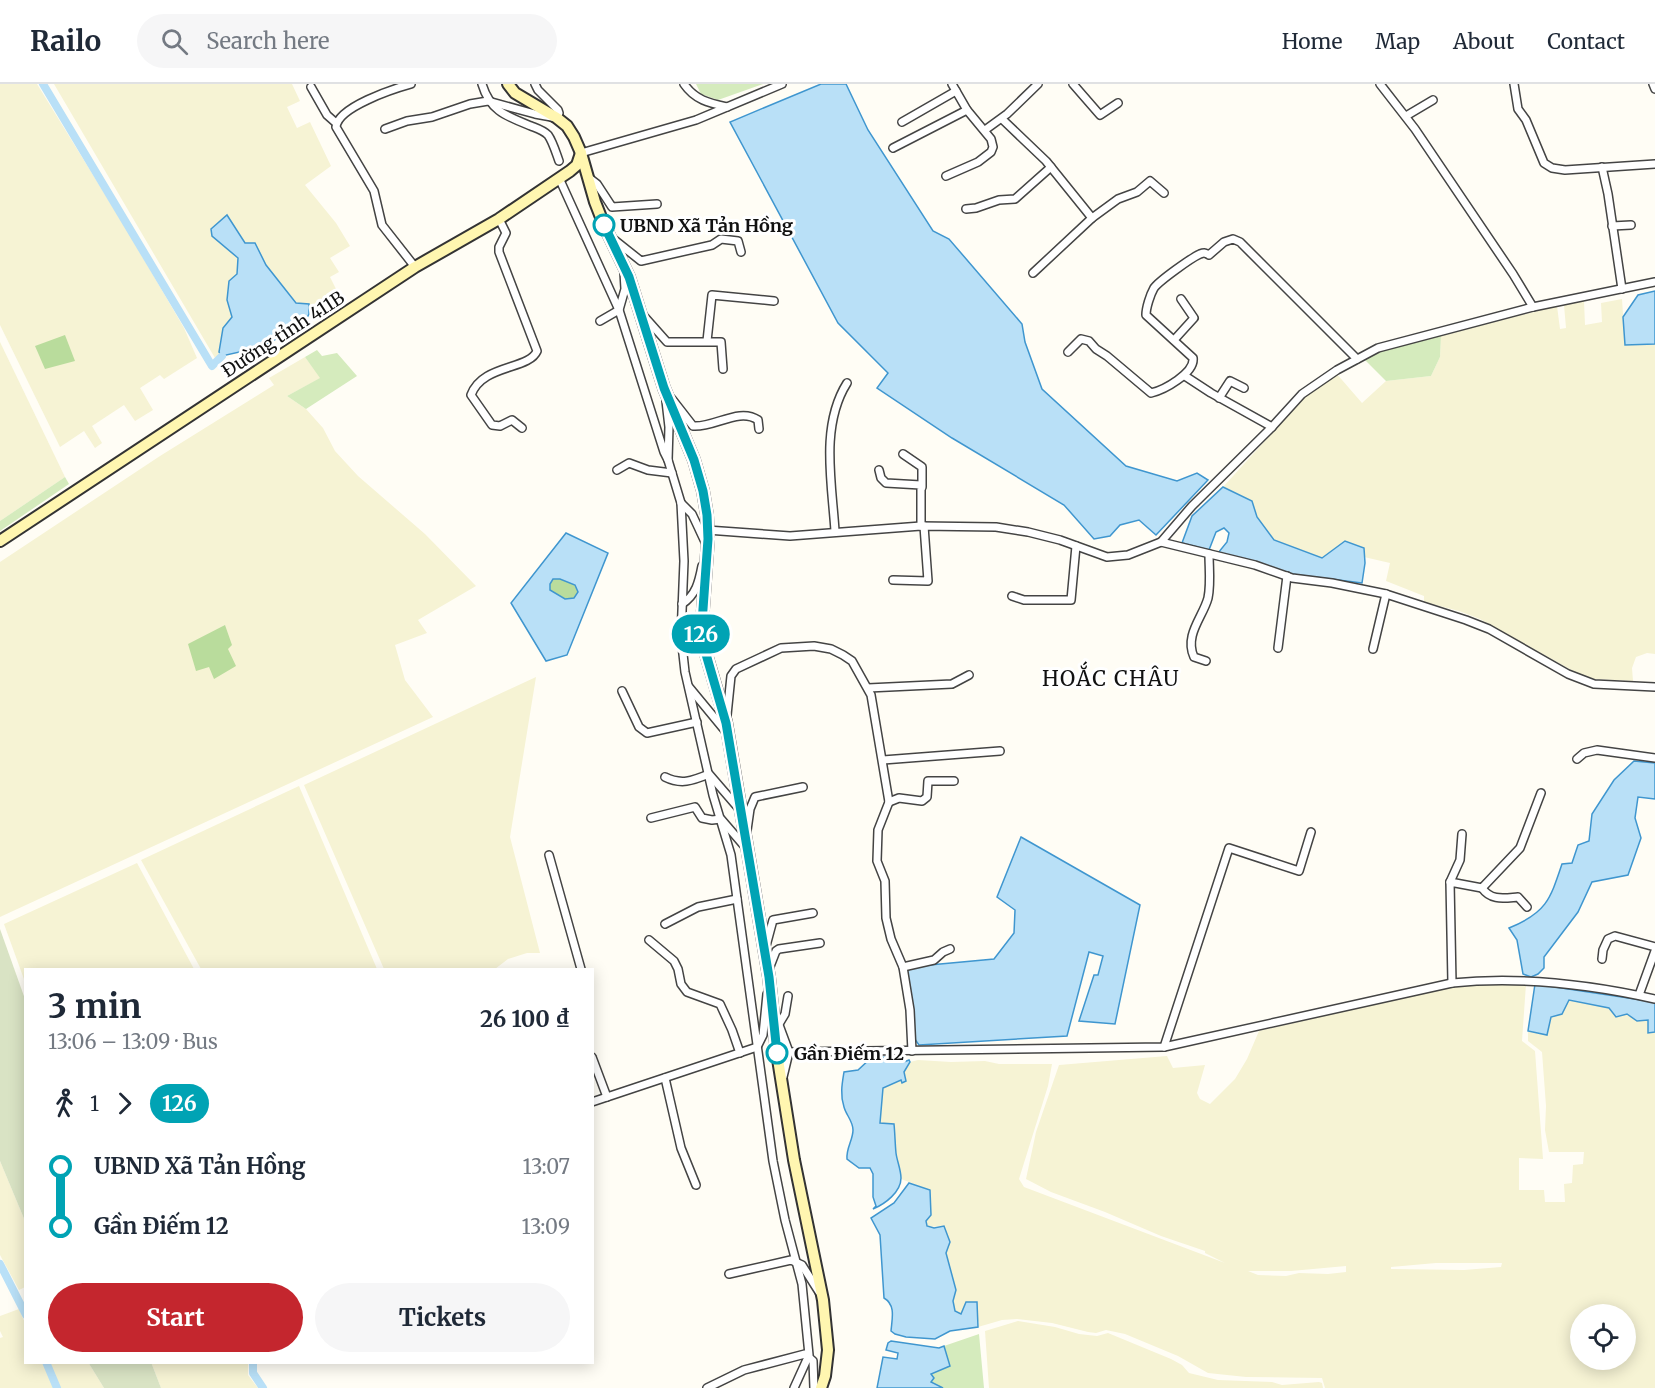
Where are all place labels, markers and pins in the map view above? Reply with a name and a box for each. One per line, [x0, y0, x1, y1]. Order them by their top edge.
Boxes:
marker: UBND Xã Tản Hồng [593, 214, 615, 236]
place label: UBND Xã Tản Hồng [620, 214, 793, 237]
marker: Gần Điếm 12 [766, 1042, 788, 1064]
place label: Gần Điếm 12 [794, 1042, 904, 1065]

